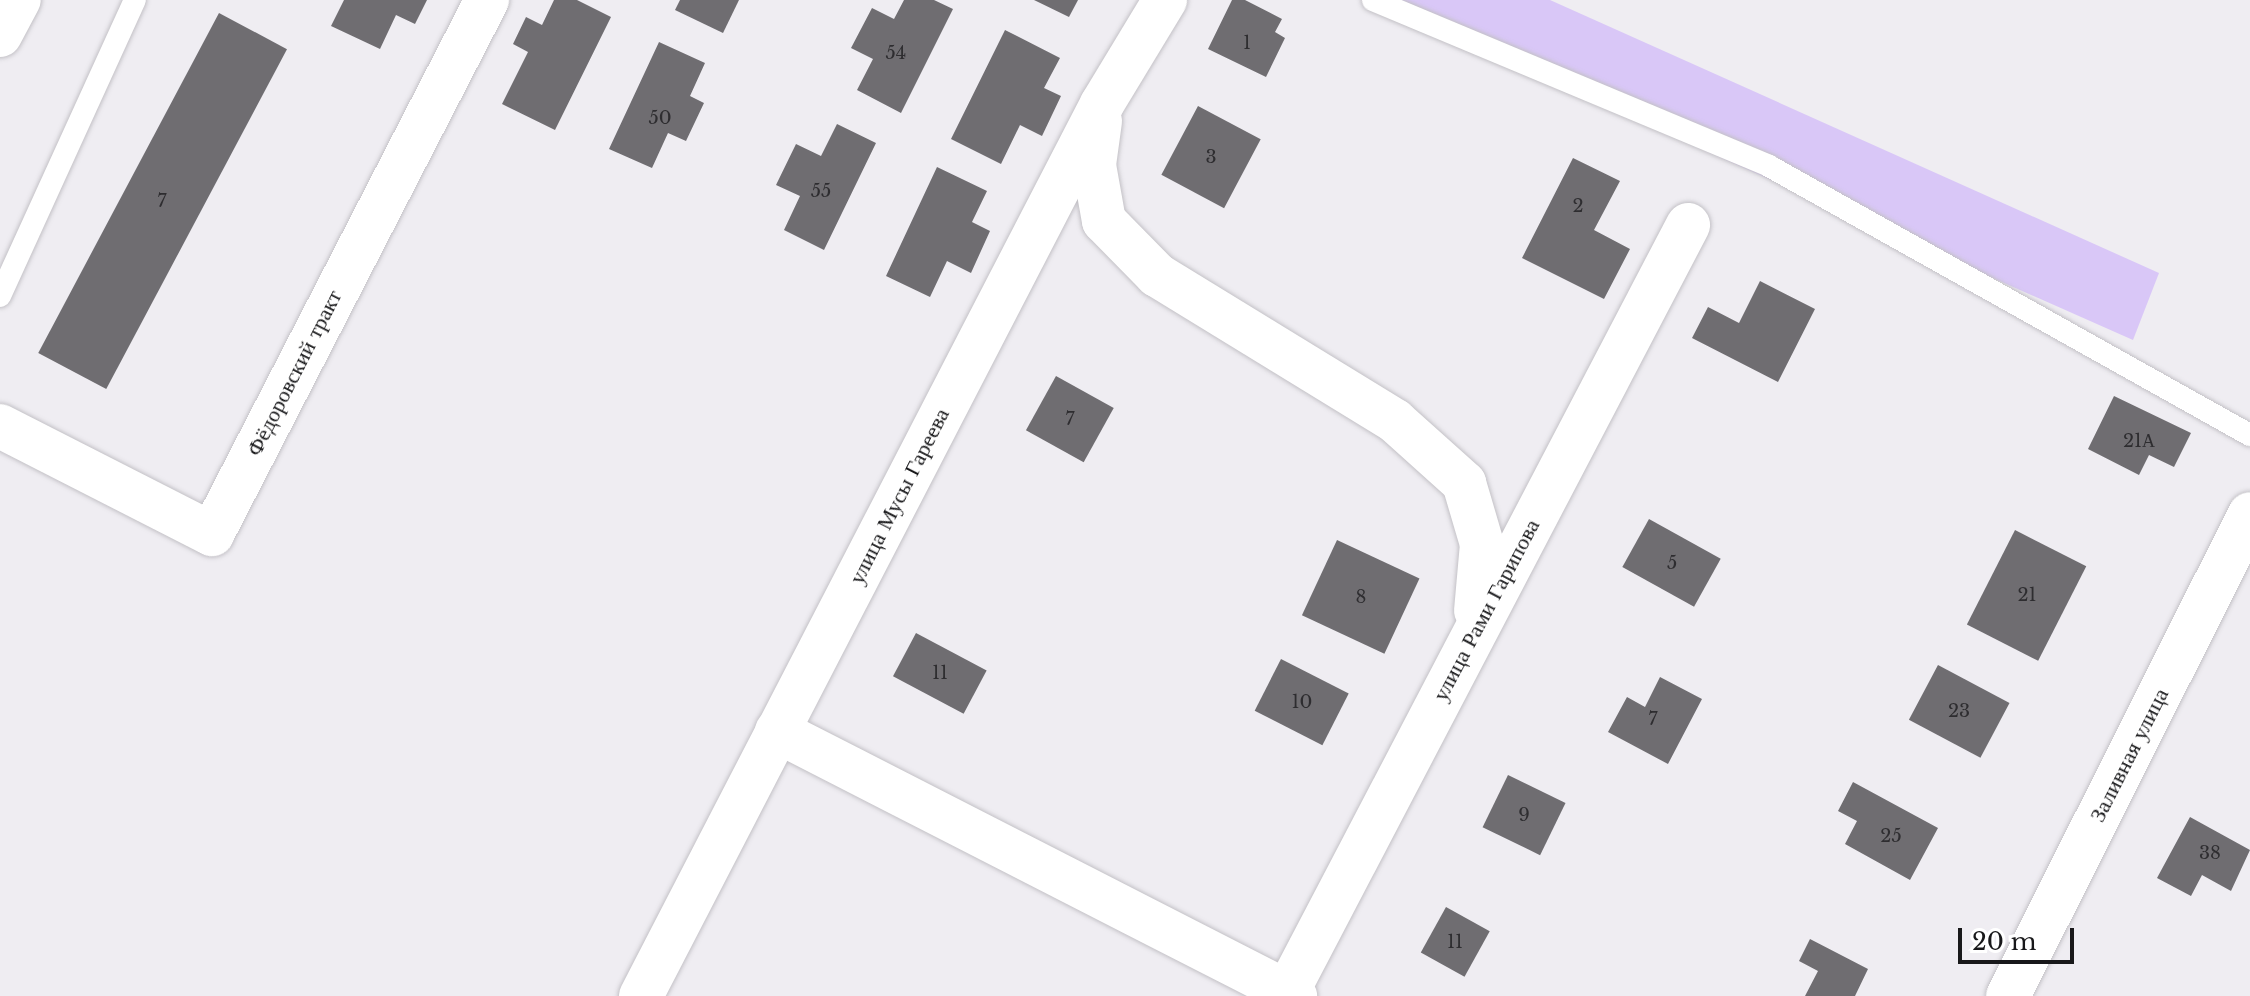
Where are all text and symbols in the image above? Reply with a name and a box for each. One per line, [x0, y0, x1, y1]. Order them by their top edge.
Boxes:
house number: 1 [1243, 32, 1251, 54]
house number: 54 [886, 42, 906, 64]
house number: 50 [648, 107, 672, 129]
house number: 3 [1205, 146, 1217, 168]
house number: 55 [811, 180, 831, 202]
house number: 7 [157, 190, 167, 212]
house number: 2 [1572, 195, 1584, 217]
street label: Фёдоровский тракт [241, 286, 347, 460]
street label: улица Мусы Гареева [843, 404, 955, 588]
house number: 7 [1065, 408, 1075, 430]
house number: 21А [2123, 430, 2155, 452]
street label: улица Рами Гарипова [1427, 515, 1545, 705]
house number: 5 [1667, 552, 1677, 574]
house number: 21 [2017, 584, 2037, 606]
house number: 8 [1356, 586, 1366, 608]
house number: 11 [932, 662, 948, 684]
street label: Заливная улица [2084, 684, 2174, 826]
house number: 10 [1292, 691, 1312, 713]
house number: 23 [1948, 700, 1970, 722]
house number: 7 [1648, 708, 1658, 730]
house number: 9 [1518, 804, 1530, 826]
house number: 25 [1880, 825, 1902, 847]
house number: 38 [2199, 842, 2221, 864]
scale bar [1962, 912, 2078, 962]
text: 20 m [1972, 927, 2037, 956]
house number: 11 [1447, 931, 1463, 953]

